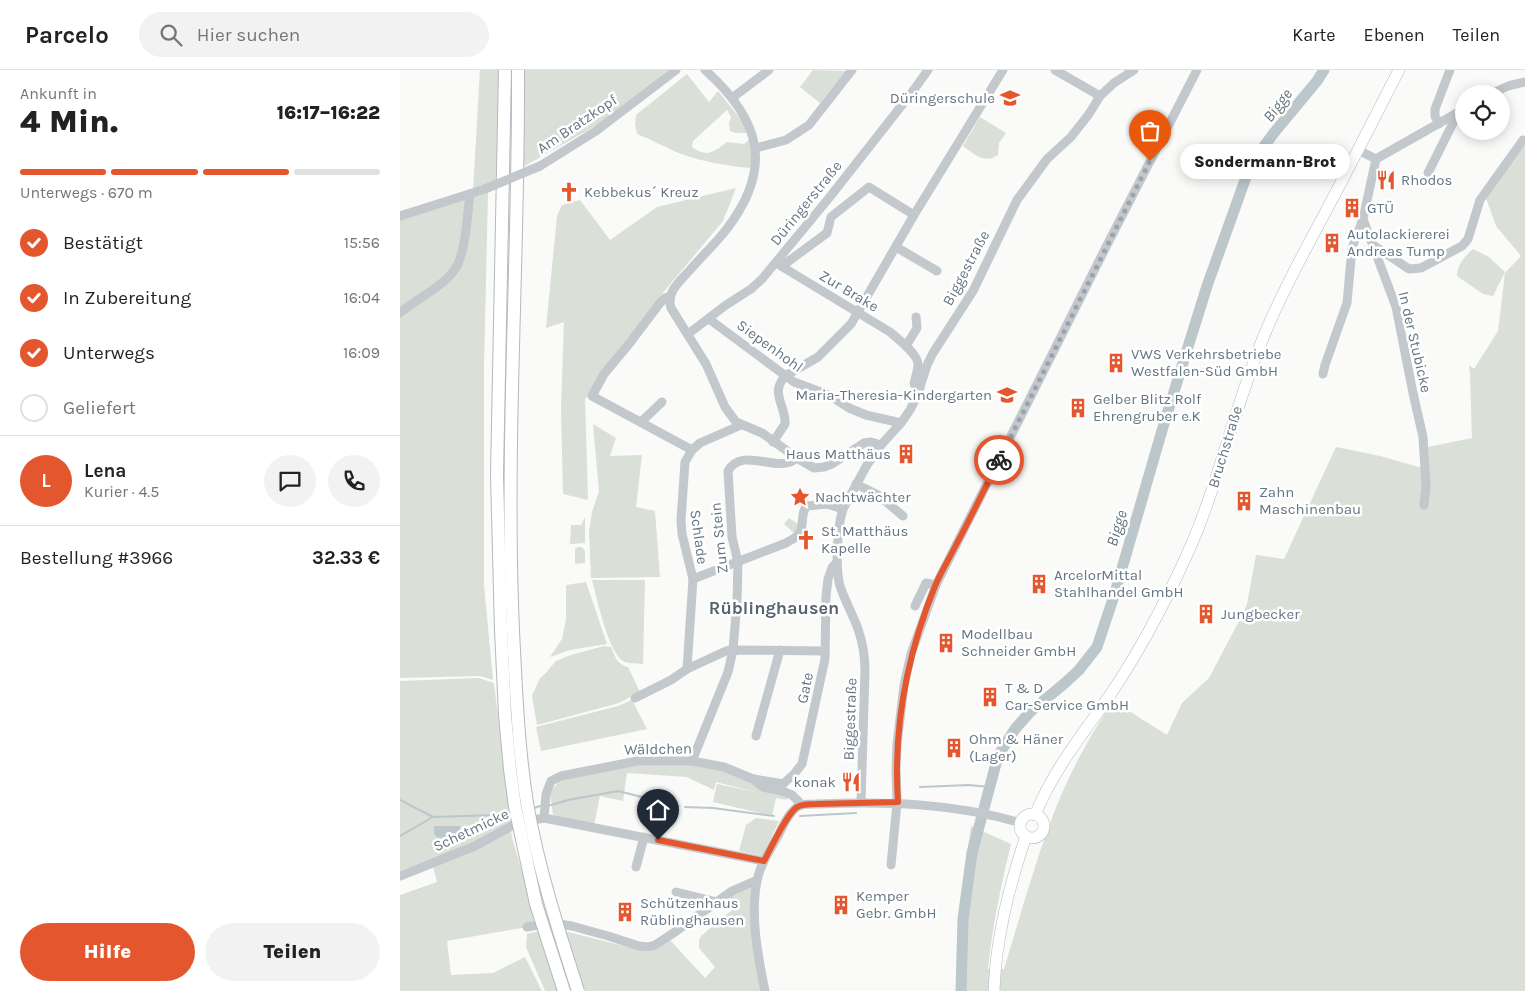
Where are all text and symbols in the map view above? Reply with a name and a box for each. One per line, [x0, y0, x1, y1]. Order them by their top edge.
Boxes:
search box [139, 12, 489, 57]
text: Parcelo [25, 21, 109, 49]
icon: search [157, 21, 185, 49]
text: Hier suchen [197, 24, 300, 46]
text: Karte [1292, 24, 1336, 46]
text: Ebenen [1364, 24, 1425, 46]
text: Teilen [1453, 24, 1500, 46]
text: Ankunft in [20, 84, 97, 103]
water label: Bigge [1259, 84, 1296, 126]
map controls [1455, 85, 1510, 140]
button: locate [1455, 85, 1510, 140]
school or university icon: Düringerschule [999, 87, 1021, 109]
place label: Düringerschule [890, 89, 995, 107]
street label: Am Bratzkopf [534, 90, 621, 157]
text: 16:17–16:22 [277, 102, 380, 124]
text: 4 Min. [20, 103, 118, 140]
pin [1129, 110, 1171, 161]
icon: bag [1136, 117, 1164, 145]
callout: Sondermann-Brot [1180, 144, 1350, 178]
text: Sondermann-Brot [1194, 152, 1336, 171]
street label: Düringerstraße [766, 157, 846, 249]
restaurant icon: Rhodos [1375, 169, 1397, 191]
place label: Rhodos [1401, 171, 1452, 189]
church icon: Kebbekus´ Kreuz [558, 181, 580, 203]
text: Unterwegs · 670 m [20, 183, 153, 202]
place label: Kebbekus´ Kreuz [584, 183, 699, 201]
building icon: GTÜ [1341, 197, 1363, 219]
place label: GTÜ [1367, 199, 1394, 217]
place label: Autolackiererei Andreas Tump [1347, 225, 1450, 260]
street label: Biggestraße [939, 227, 993, 309]
icon: check [20, 229, 48, 257]
text: Bestätigt [63, 232, 143, 254]
building icon: Autolackiererei Andreas Tump [1321, 232, 1343, 254]
text: 15:56 [344, 233, 380, 252]
street label: Zur Brake [816, 266, 882, 316]
icon: check [20, 284, 48, 312]
text: In Zubereitung [63, 287, 191, 309]
text: 16:04 [343, 288, 380, 307]
street label: In der Stubicke [1395, 290, 1435, 394]
street label: Siepenhohl [733, 316, 807, 376]
icon: check [20, 339, 48, 367]
text: Unterwegs [63, 342, 155, 364]
text: 16:09 [343, 343, 380, 362]
place label: VWS Verkehrsbetriebe Westfalen-Süd GmbH [1131, 345, 1282, 380]
building icon: VWS Verkehrsbetriebe Westfalen-Süd GmbH [1105, 352, 1127, 374]
school or university icon: Maria-Theresia-Kindergarten [996, 384, 1018, 406]
place label: Maria-Theresia-Kindergarten [796, 386, 992, 404]
place label: Gelber Blitz Rolf Ehrengruber e.K [1093, 390, 1202, 425]
text: Geliefert [63, 397, 136, 419]
building icon: Gelber Blitz Rolf Ehrengruber e.K [1067, 397, 1089, 419]
street label: Bruchstraße [1204, 404, 1246, 490]
courier [974, 435, 1024, 485]
building icon: Haus Matthäus [895, 443, 917, 465]
place label: Haus Matthäus [786, 445, 891, 463]
icon: bike [985, 446, 1013, 474]
button: chat [264, 455, 316, 507]
button: phone [328, 455, 380, 507]
text: Lena [84, 460, 126, 482]
text: L [41, 470, 51, 492]
text: Kurier · 4.5 [84, 482, 159, 501]
place label: Zahn Maschinenbau [1259, 483, 1361, 518]
place icon: Nachtwächter [789, 486, 811, 508]
place label: Nachtwächter [815, 488, 911, 506]
building icon: Zahn Maschinenbau [1233, 490, 1255, 512]
street label: Zum Stein [706, 502, 732, 574]
water label: Bigge [1102, 507, 1131, 549]
street label: Schlade [686, 509, 712, 565]
place label: St. Matthäus Kapelle [821, 522, 908, 557]
church icon: St. Matthäus Kapelle [795, 529, 817, 551]
text: Bestellung #3966 [20, 547, 173, 569]
text: 32.33 € [312, 547, 380, 569]
place label: ArcelorMittal Stahlhandel GmbH [1054, 566, 1184, 601]
building icon: ArcelorMittal Stahlhandel GmbH [1028, 573, 1050, 595]
district label: Rüblinghausen [709, 597, 839, 619]
building icon: Jungbecker [1195, 603, 1217, 625]
place label: Jungbecker [1221, 605, 1300, 623]
place label: Modellbau Schneider GmbH [961, 625, 1076, 660]
building icon: Modellbau Schneider GmbH [935, 632, 957, 654]
street label: Gate [793, 671, 817, 705]
street label: Biggestraße [840, 677, 860, 761]
place label: T & D Car-Service GmbH [1005, 679, 1129, 714]
building icon: T & D Car-Service GmbH [979, 686, 1001, 708]
place label: Ohm & Häner (Lager) [969, 730, 1064, 765]
building icon: Ohm & Häner (Lager) [943, 737, 965, 759]
street label: Wäldchen [624, 739, 692, 759]
restaurant icon: konak [840, 771, 862, 793]
place label: konak [794, 773, 836, 791]
pin [637, 789, 679, 840]
icon: home [644, 796, 672, 824]
street label: Schetmicke [430, 805, 512, 855]
place label: Kemper Gebr. GmbH [856, 887, 937, 922]
place label: Schützenhaus Rüblinghausen [640, 894, 744, 929]
building icon: Kemper Gebr. GmbH [830, 894, 852, 916]
building icon: Schützenhaus Rüblinghausen [614, 901, 636, 923]
button: Hilfe [20, 923, 195, 981]
button: Teilen [205, 923, 380, 981]

